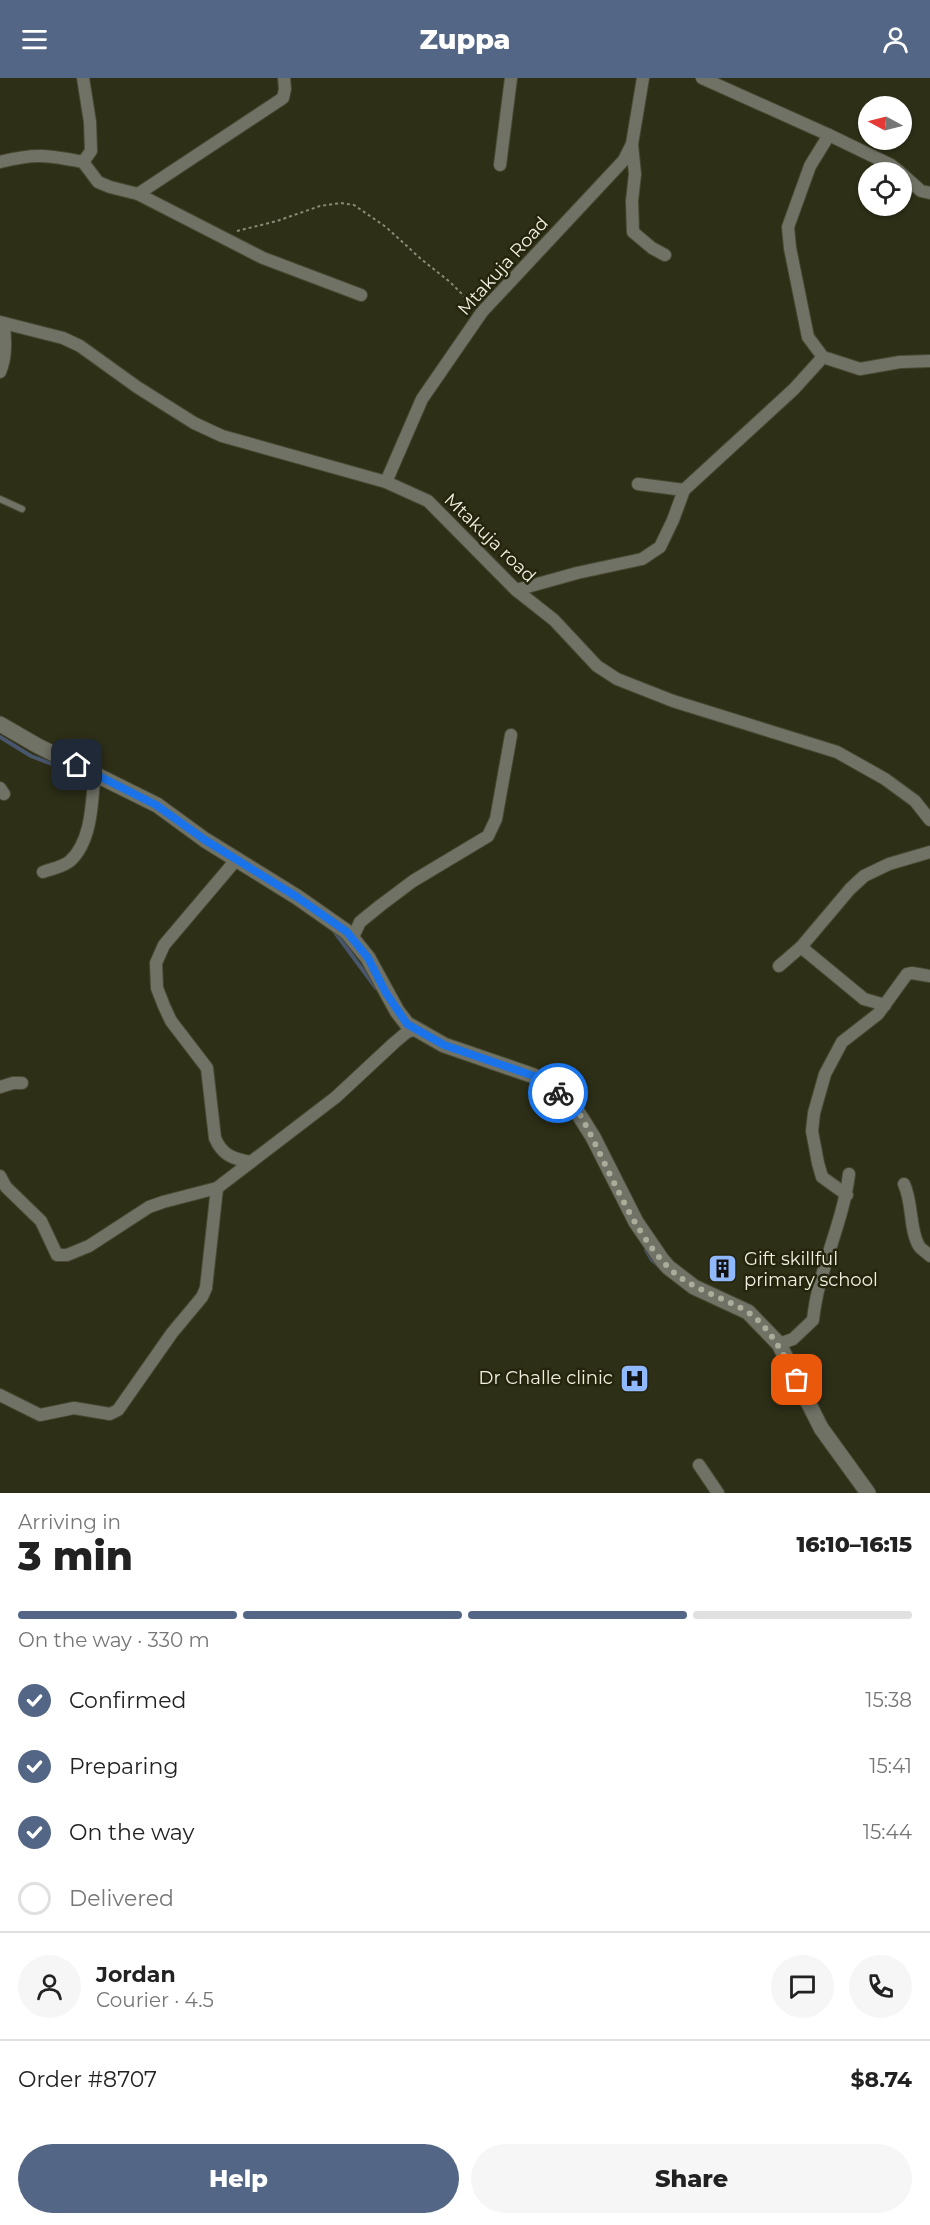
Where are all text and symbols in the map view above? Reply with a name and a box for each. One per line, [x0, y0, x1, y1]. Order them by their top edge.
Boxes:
icon: menu [18, 23, 51, 56]
text: Zuppa [419, 23, 511, 56]
icon: person [879, 23, 912, 56]
north arrow [858, 96, 912, 150]
map controls [858, 96, 912, 216]
button: locate [858, 162, 912, 216]
street label: Mtakuja Road [453, 212, 553, 320]
street label: Mtakuja road [440, 489, 540, 587]
pin [51, 739, 102, 790]
icon: home [60, 748, 93, 781]
courier [528, 1063, 588, 1123]
icon: bike [542, 1077, 575, 1110]
place label: Gift skillful primary school [744, 1248, 878, 1291]
building icon: Gift skillful primary school [707, 1253, 739, 1285]
pin [771, 1354, 822, 1405]
hospital icon: Dr Challe clinic [618, 1362, 650, 1394]
icon: bag [780, 1363, 813, 1396]
place label: Dr Challe clinic [479, 1367, 613, 1389]
text: Arriving in [18, 1510, 121, 1534]
text: 16:10–16:15 [796, 1531, 912, 1558]
text: 3 min [18, 1532, 133, 1580]
text: On the way · 330 m [18, 1628, 210, 1652]
icon: check [18, 1684, 51, 1717]
text: Confirmed [69, 1687, 186, 1714]
text: 15:38 [865, 1688, 912, 1712]
icon: check [18, 1750, 51, 1783]
text: Preparing [69, 1753, 178, 1780]
text: 15:41 [869, 1754, 912, 1778]
icon: check [18, 1816, 51, 1849]
text: On the way [69, 1819, 194, 1846]
text: 15:44 [863, 1820, 912, 1844]
text: Delivered [69, 1885, 174, 1912]
button: person [18, 1955, 81, 2018]
button: chat [771, 1955, 834, 2018]
button: phone [849, 1955, 912, 2018]
text: Jordan [96, 1961, 176, 1988]
text: Courier · 4.5 [96, 1988, 214, 2012]
text: Order #8707 [18, 2066, 157, 2093]
text: $8.74 [850, 2066, 912, 2093]
button: Help [18, 2144, 459, 2213]
button: Share [471, 2144, 912, 2213]

